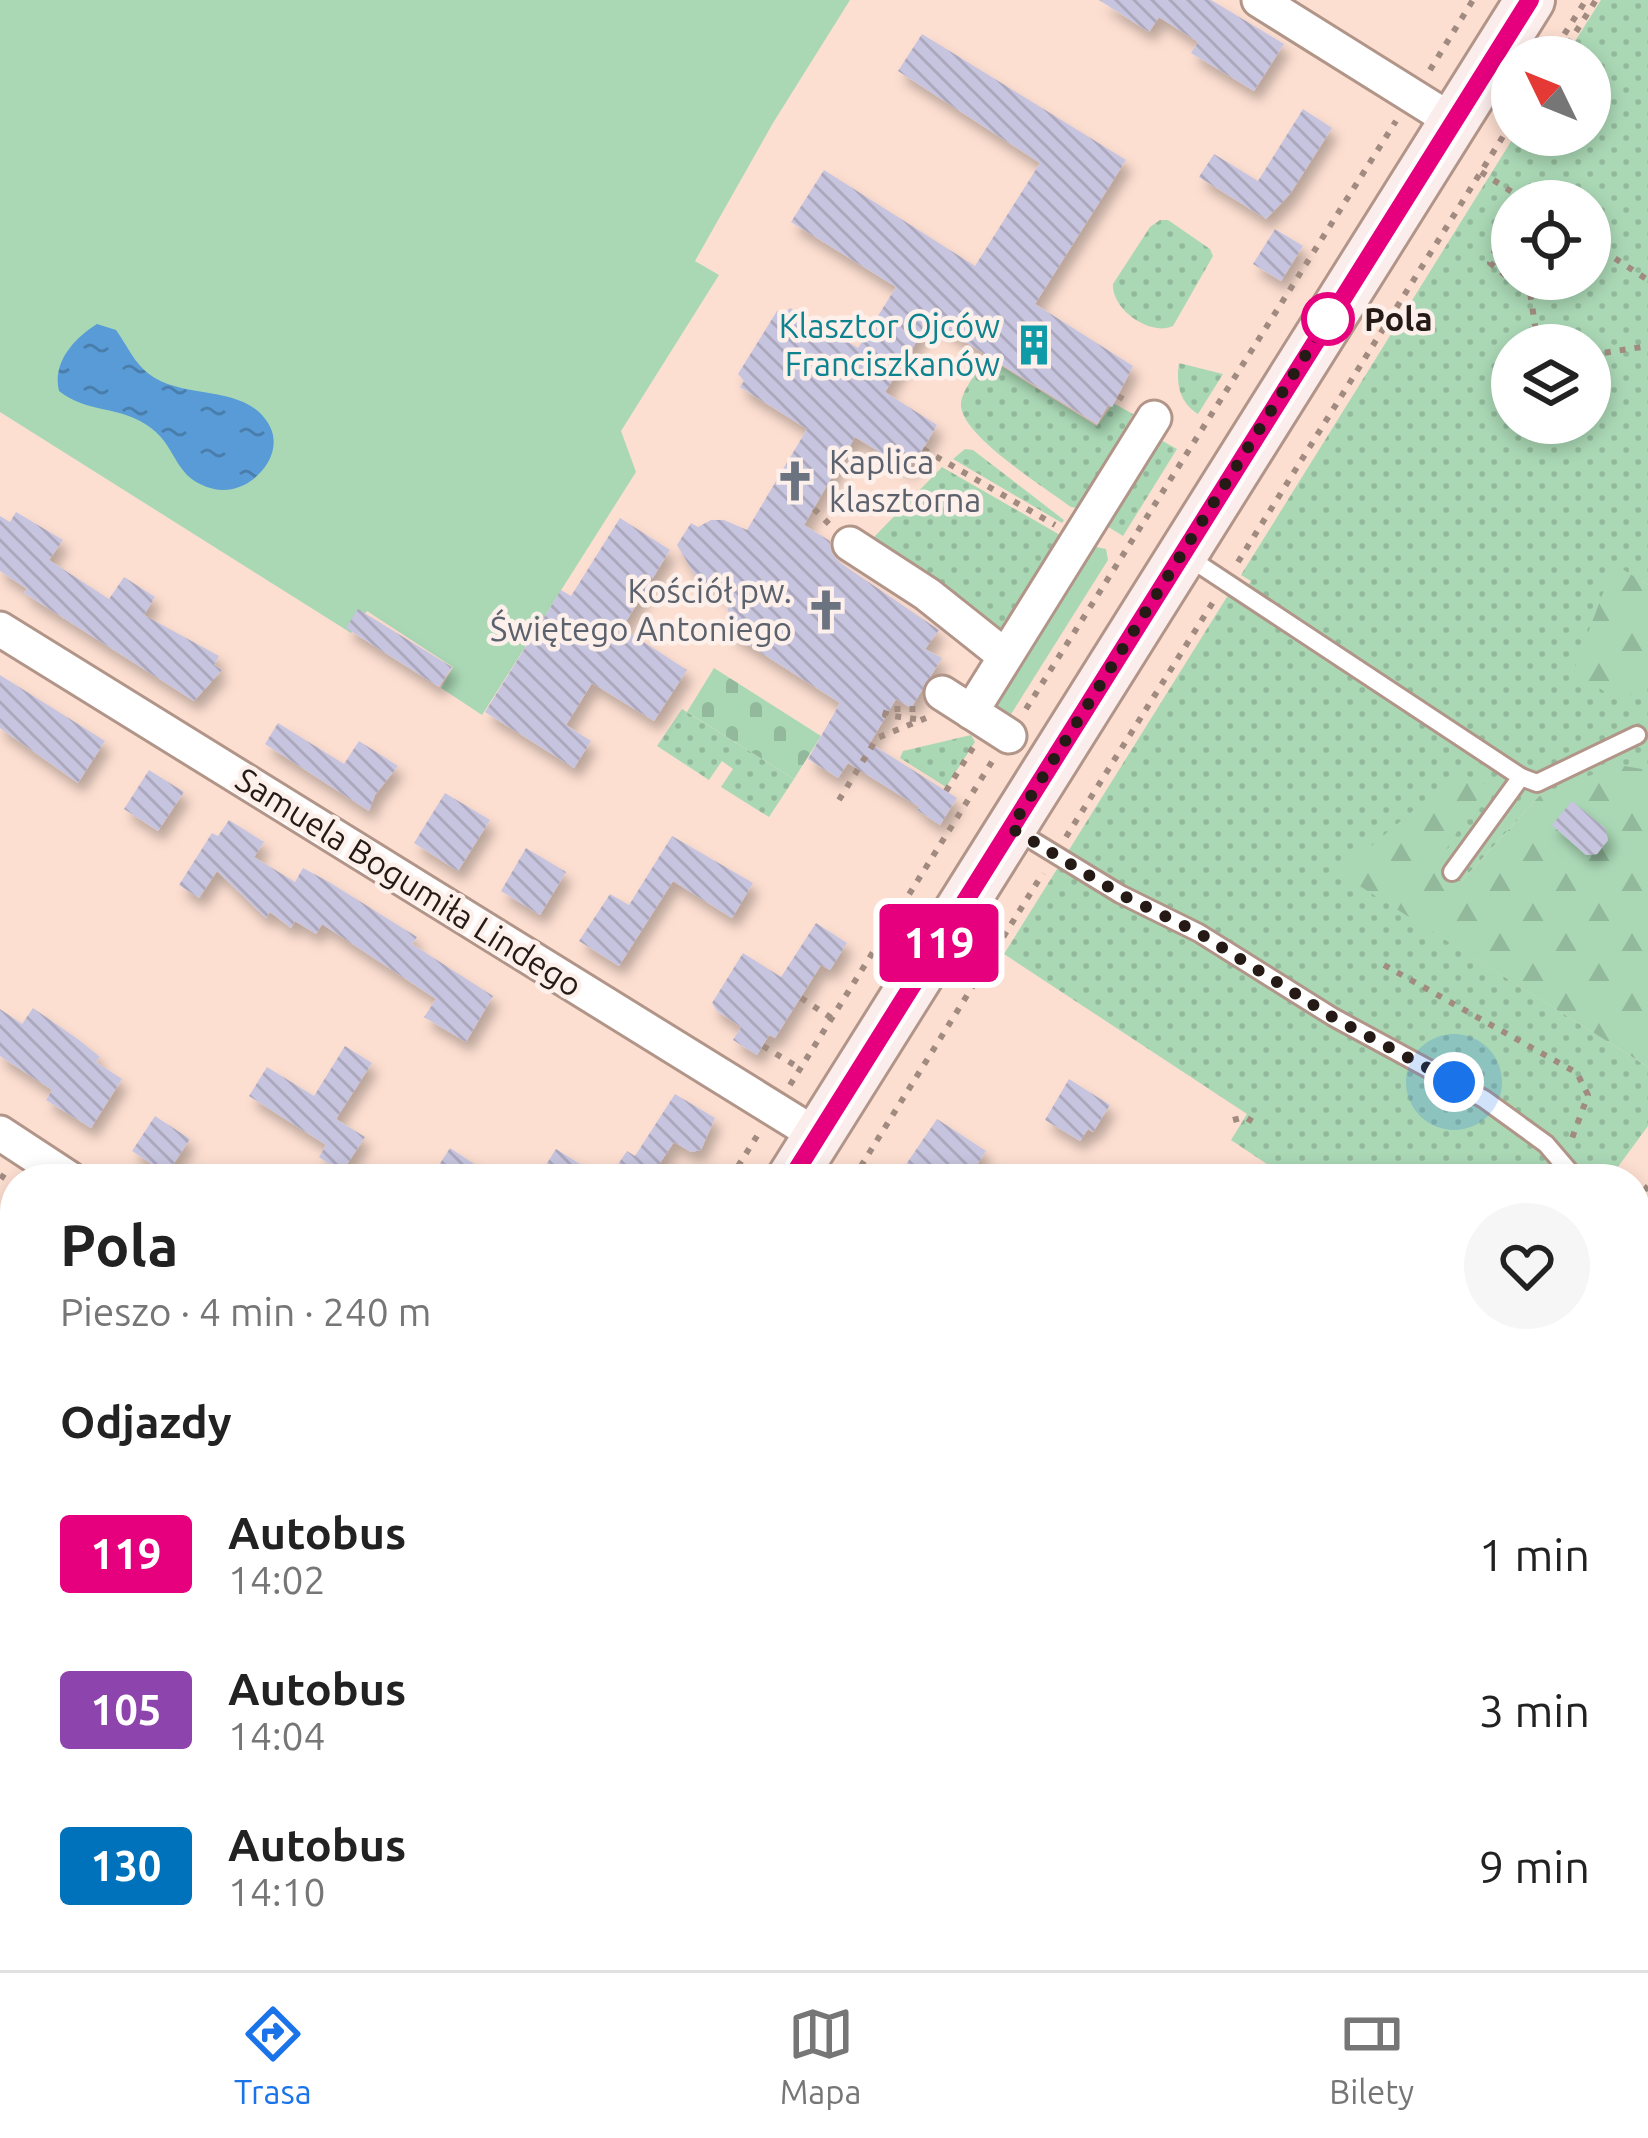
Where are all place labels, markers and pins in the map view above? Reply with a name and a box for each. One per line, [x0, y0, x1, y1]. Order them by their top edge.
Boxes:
marker: Pola [1303, 294, 1353, 344]
place label: Pola [1364, 300, 1433, 337]
place label: Klasztor Ojców Franciszkanów [779, 307, 1000, 382]
building icon: Klasztor Ojców Franciszkanów [1011, 322, 1057, 368]
place label: Kaplica klasztorna [829, 443, 981, 518]
church icon: Kaplica klasztorna [772, 458, 818, 504]
place label: Kościół pw. Świętego Antoniego [490, 572, 792, 647]
church icon: Kościół pw. Świętego Antoniego [803, 587, 849, 633]

